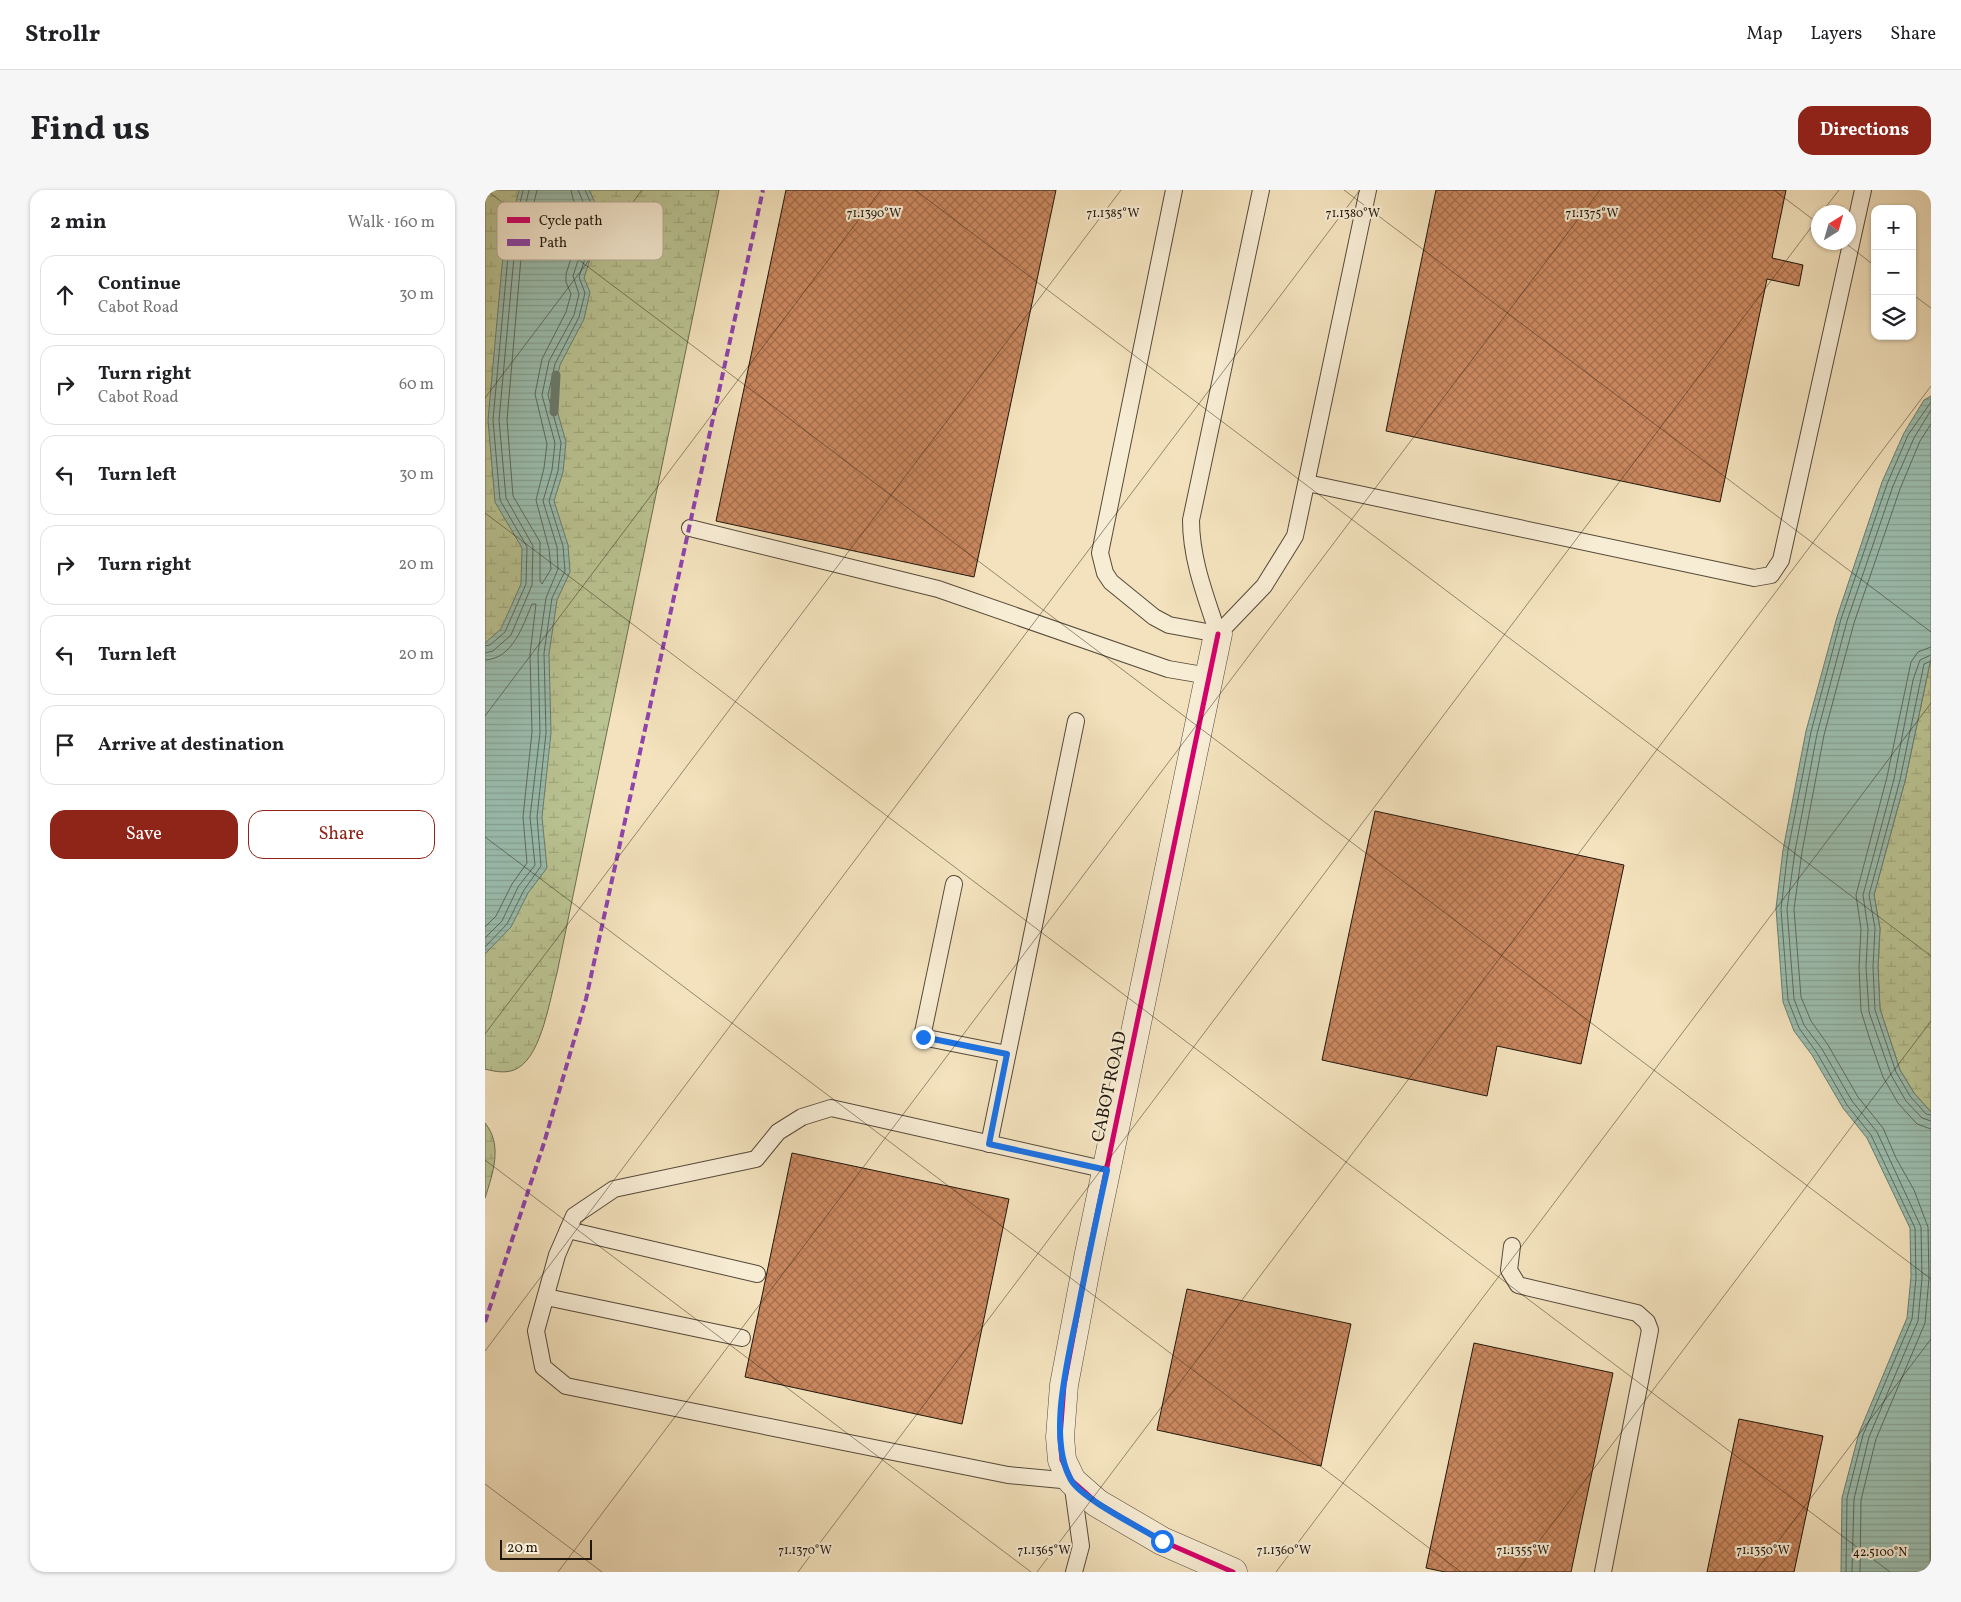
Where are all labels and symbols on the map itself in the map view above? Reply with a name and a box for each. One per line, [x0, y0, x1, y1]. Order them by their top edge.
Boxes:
legend [497, 202, 663, 260]
north arrow [1811, 205, 1856, 250]
text: 71.1390°W [847, 206, 901, 222]
text: 71.1385°W [1087, 206, 1140, 222]
text: 71.1380°W [1326, 206, 1380, 222]
text: 71.1375°W [1566, 206, 1618, 222]
text: Cycle path [539, 212, 603, 231]
text: Path [539, 234, 567, 253]
route end [912, 1026, 935, 1049]
street label: CABOT ROAD [1086, 1029, 1134, 1145]
route start [1151, 1530, 1174, 1553]
scale bar [500, 1537, 593, 1560]
text: 71.1370°W [778, 1543, 832, 1559]
text: 71.1365°W [1017, 1543, 1071, 1559]
text: 71.1360°W [1257, 1543, 1311, 1559]
text: 71.1355°W [1497, 1543, 1549, 1559]
text: 71.1350°W [1736, 1543, 1790, 1559]
text: 42.5100°N [1853, 1545, 1907, 1561]

